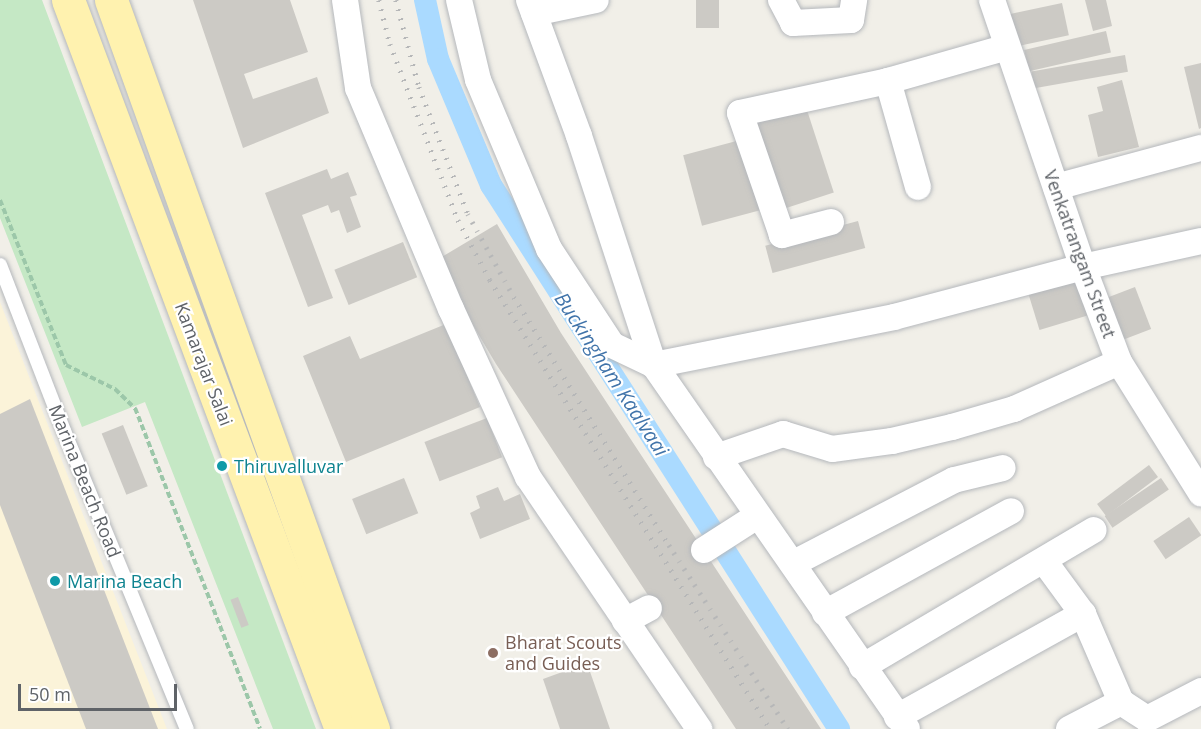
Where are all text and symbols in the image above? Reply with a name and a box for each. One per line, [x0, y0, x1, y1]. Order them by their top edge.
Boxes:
street label: Venkatrangam Street [1039, 167, 1121, 341]
water label: Buckingham Kaalvaai [550, 288, 674, 460]
street label: Kamarajar Salai [171, 299, 237, 429]
street label: Marina Beach Road [44, 401, 126, 561]
place label: Thiruvalluvar [234, 455, 343, 477]
marker: Thiruvalluvar [215, 459, 229, 473]
place label: Marina Beach [67, 570, 182, 592]
marker: Marina Beach [48, 574, 62, 588]
place label: Bharat Scouts and Guides [505, 632, 621, 674]
marker: Bharat Scouts and Guides [486, 646, 500, 660]
scale bar [21, 672, 180, 710]
text: 50 m [29, 682, 71, 706]

